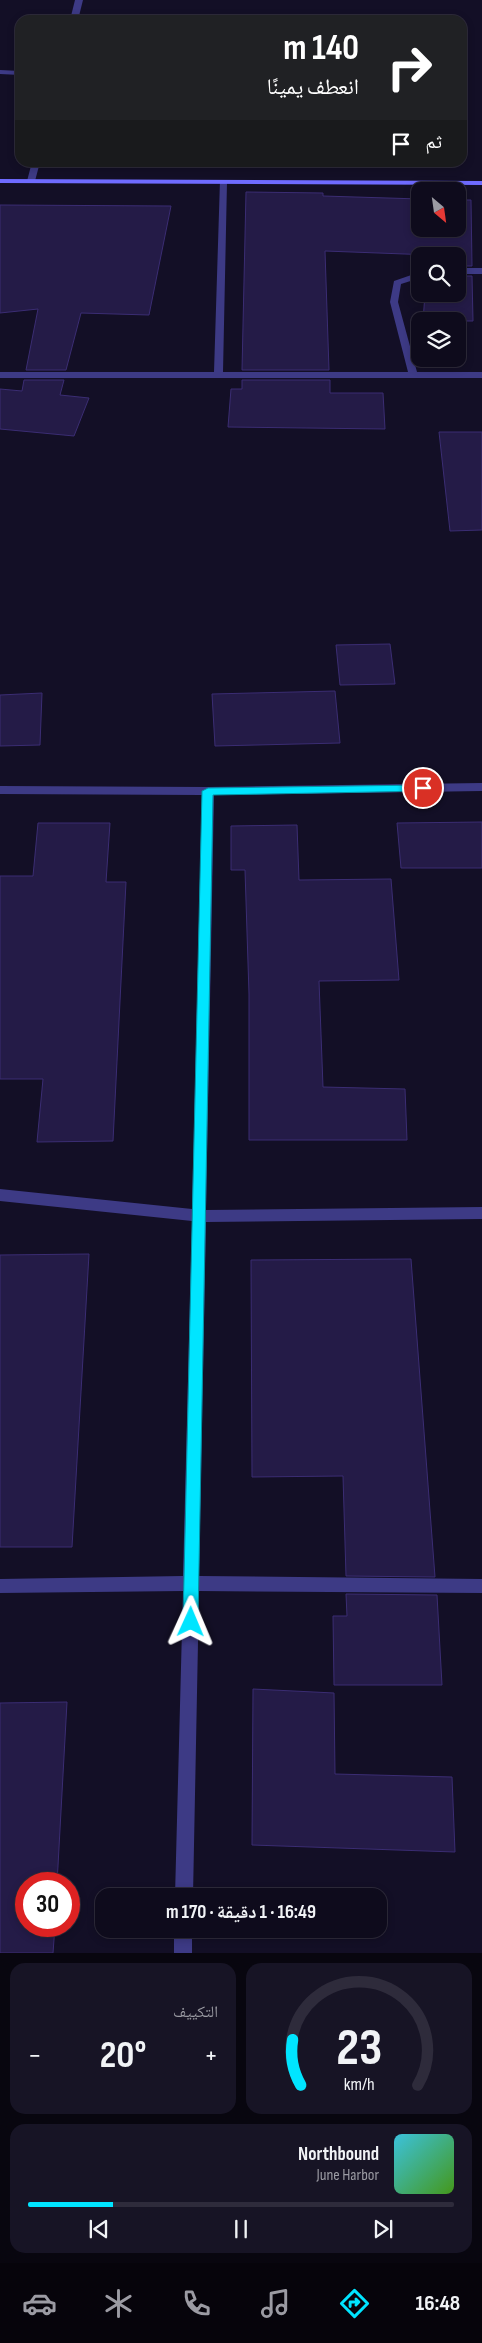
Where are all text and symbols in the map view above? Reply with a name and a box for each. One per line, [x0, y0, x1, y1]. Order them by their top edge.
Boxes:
text: 140 m [283, 27, 359, 70]
icon: right [377, 35, 442, 100]
text: انعطف يمينًا [267, 74, 359, 101]
icon: arrive [387, 130, 415, 158]
text: ثم [425, 131, 442, 154]
north arrow [411, 182, 466, 238]
map controls [411, 182, 466, 367]
button: search [411, 247, 466, 302]
button: layers [411, 312, 466, 367]
pin [402, 767, 444, 809]
icon: arrive [409, 774, 437, 802]
position arrow [164, 1595, 216, 1647]
speed limit sign: 30 [15, 1872, 80, 1937]
text: 16:49 · 1 دقيقة · 170 m [166, 1901, 316, 1924]
text: التكييف [173, 2003, 218, 2022]
text: 23 [336, 2017, 382, 2080]
text: 20° [100, 2033, 146, 2078]
text: − [28, 2039, 42, 2072]
text: + [204, 2039, 218, 2072]
text: km/h [344, 2074, 374, 2095]
text: Northbound [298, 2143, 379, 2166]
text: June Harbor [316, 2166, 379, 2185]
icon: previous [85, 2215, 113, 2243]
icon: pause [227, 2215, 255, 2243]
icon: next [369, 2215, 397, 2243]
icon: car [22, 2286, 57, 2321]
icon: climate [101, 2286, 136, 2321]
icon: phone [179, 2286, 214, 2321]
icon: music [258, 2286, 293, 2321]
icon: directions [337, 2286, 372, 2321]
text: 16:48 [416, 2290, 460, 2317]

